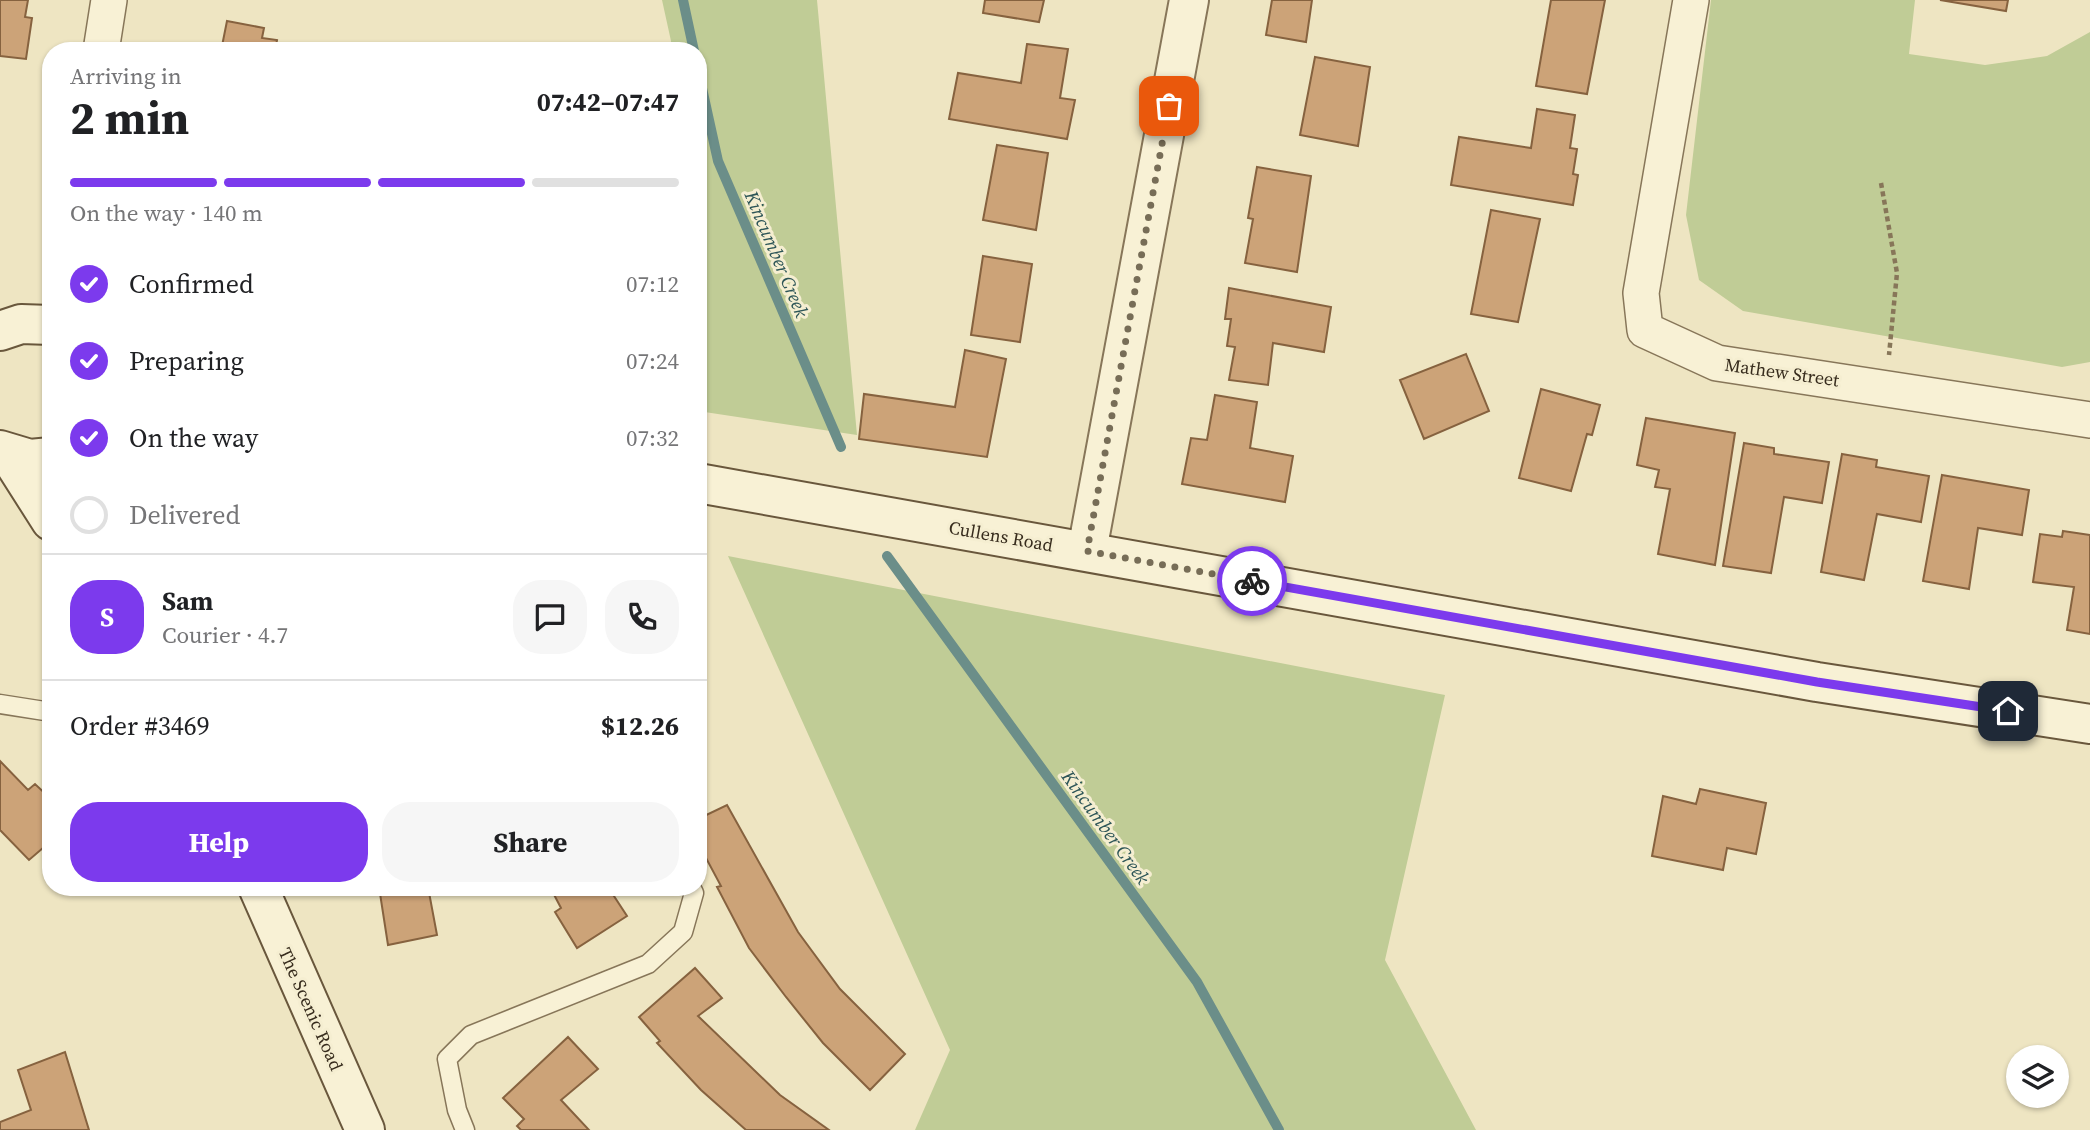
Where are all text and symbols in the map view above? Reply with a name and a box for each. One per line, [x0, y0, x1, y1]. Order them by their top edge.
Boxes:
text: Arriving in [70, 60, 182, 92]
pin [1139, 76, 1199, 136]
text: 07:42–07:47 [537, 84, 679, 120]
text: 2 min [70, 86, 189, 149]
icon: bag [1150, 87, 1188, 125]
water label: Kincumber Creek [738, 186, 815, 321]
text: On the way · 140 m [70, 197, 263, 229]
icon: check [70, 265, 108, 303]
text: Confirmed [129, 266, 254, 302]
text: 07:12 [626, 268, 679, 300]
icon: check [70, 342, 108, 380]
text: Preparing [129, 343, 244, 379]
text: 07:24 [626, 345, 679, 377]
street label: Mathew Street [1723, 352, 1841, 392]
icon: check [70, 419, 108, 457]
text: On the way [129, 420, 258, 456]
text: 07:32 [626, 422, 679, 454]
text: Delivered [129, 497, 240, 533]
street label: Cullens Road [947, 515, 1055, 557]
courier [1217, 546, 1287, 616]
icon: bike [1233, 562, 1271, 600]
button: chat [513, 580, 587, 654]
button: phone [605, 580, 679, 654]
text: Sam [162, 583, 213, 619]
text: S [100, 599, 114, 635]
text: Courier · 4.7 [162, 619, 288, 651]
pin [1978, 681, 2038, 741]
icon: home [1989, 692, 2027, 730]
text: Order #3469 [70, 708, 210, 744]
text: $12.26 [601, 708, 679, 744]
water label: Kincumber Creek [1055, 764, 1156, 889]
button: Help [70, 802, 368, 882]
button: Share [382, 802, 679, 882]
street label: The Scenic Road [273, 943, 349, 1075]
map controls [2006, 1045, 2069, 1108]
button: layers [2006, 1045, 2069, 1108]

